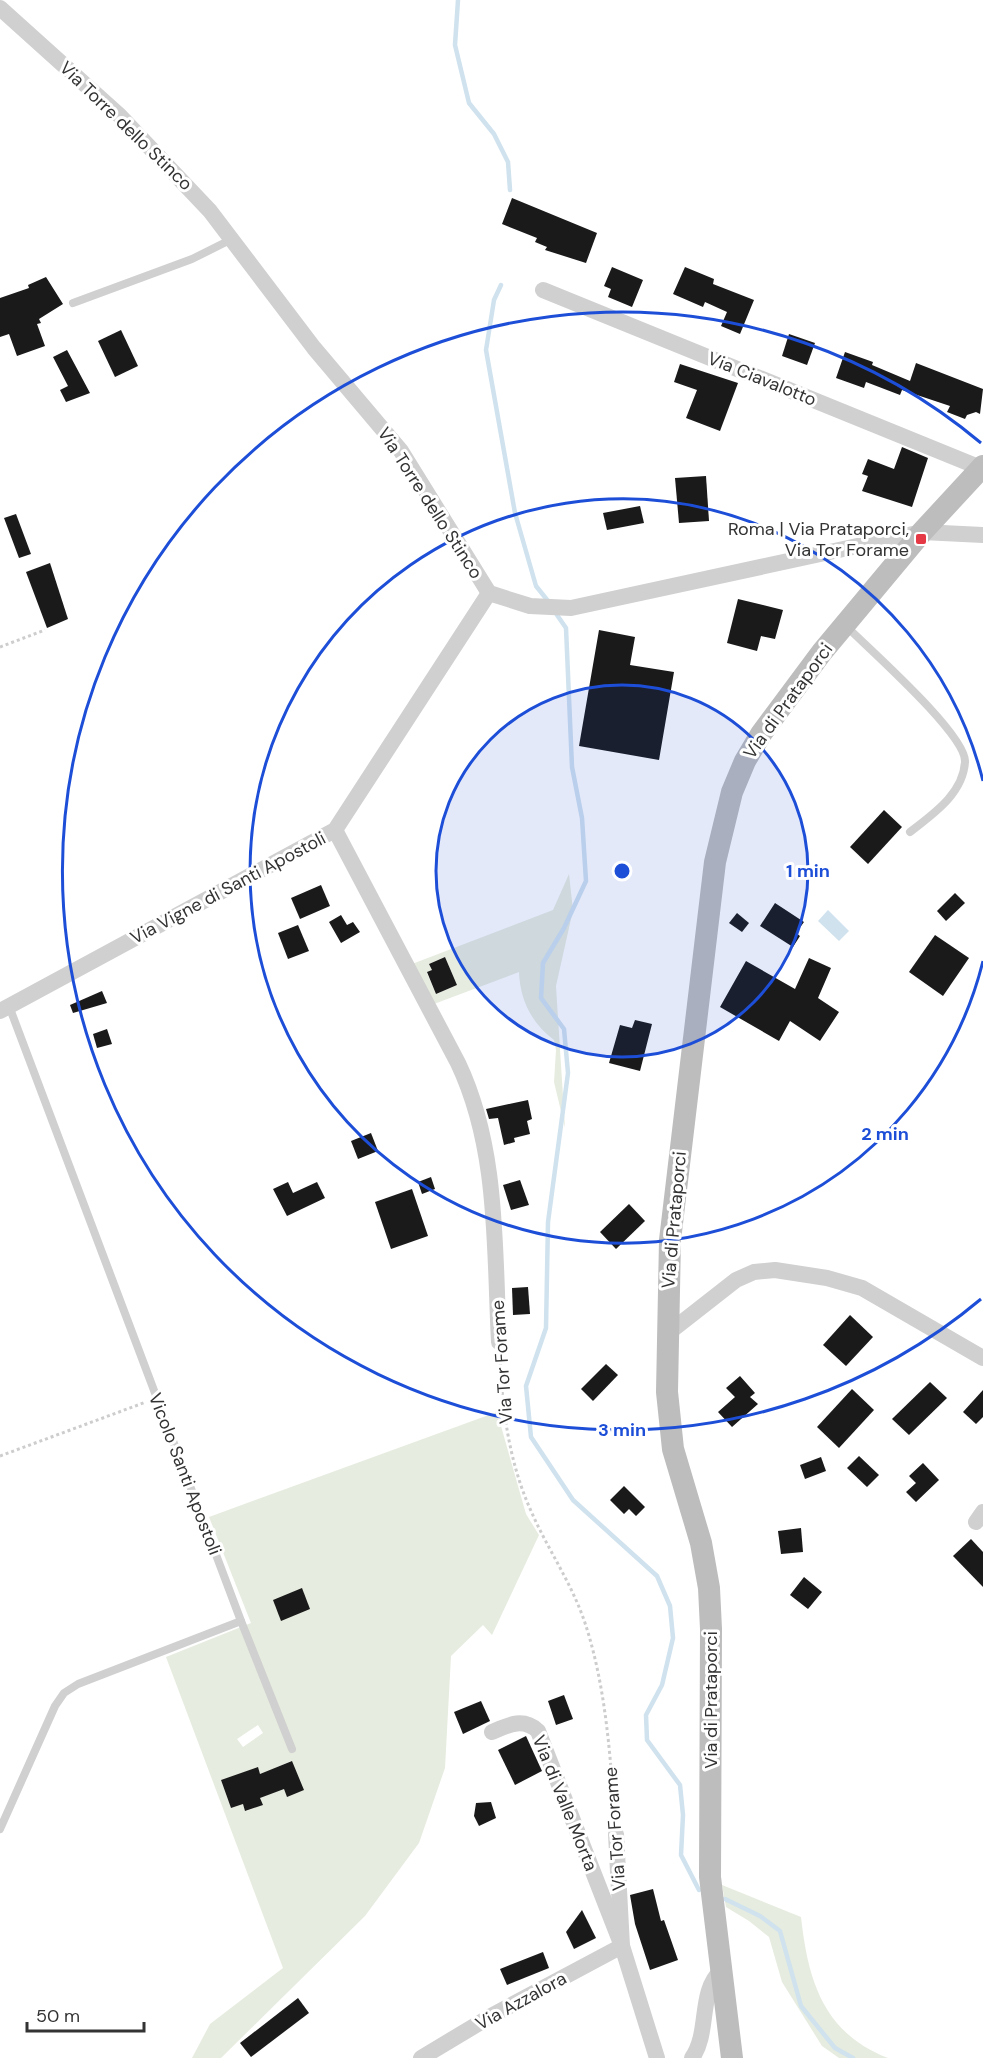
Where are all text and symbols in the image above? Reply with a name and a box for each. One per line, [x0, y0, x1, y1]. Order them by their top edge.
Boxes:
street label: Via Torre dello Stinco [54, 56, 198, 196]
street label: Via Ciavalotto [704, 346, 820, 412]
street label: Via Torre dello Stinco [372, 423, 488, 583]
place label: Roma | Via Prataporci, Via Tor Forame [728, 517, 909, 562]
marker: Roma | Via Prataporci, Via Tor Forame [914, 532, 928, 546]
street label: Via di Prataporci [738, 638, 838, 764]
street label: Via Vigne di Santi Apostoli [126, 826, 330, 950]
text: 1 min [786, 859, 830, 883]
centre of rings [612, 861, 632, 881]
text: 2 min [861, 1122, 909, 1146]
street label: Via di Prataporci [656, 1150, 692, 1290]
street label: Via Tor Forame [486, 1299, 518, 1425]
street label: Vicolo Santi Apostoli [143, 1389, 227, 1559]
text: 3 min [598, 1418, 646, 1442]
street label: Via di Prataporci [699, 1631, 723, 1769]
street label: Via di Valle Morta [527, 1732, 603, 1874]
street label: Via Tor Forame [599, 1766, 631, 1892]
street label: Via Azzalora [471, 1966, 571, 2036]
scale bar [27, 1995, 144, 2033]
text: 50 m [36, 2004, 80, 2028]

